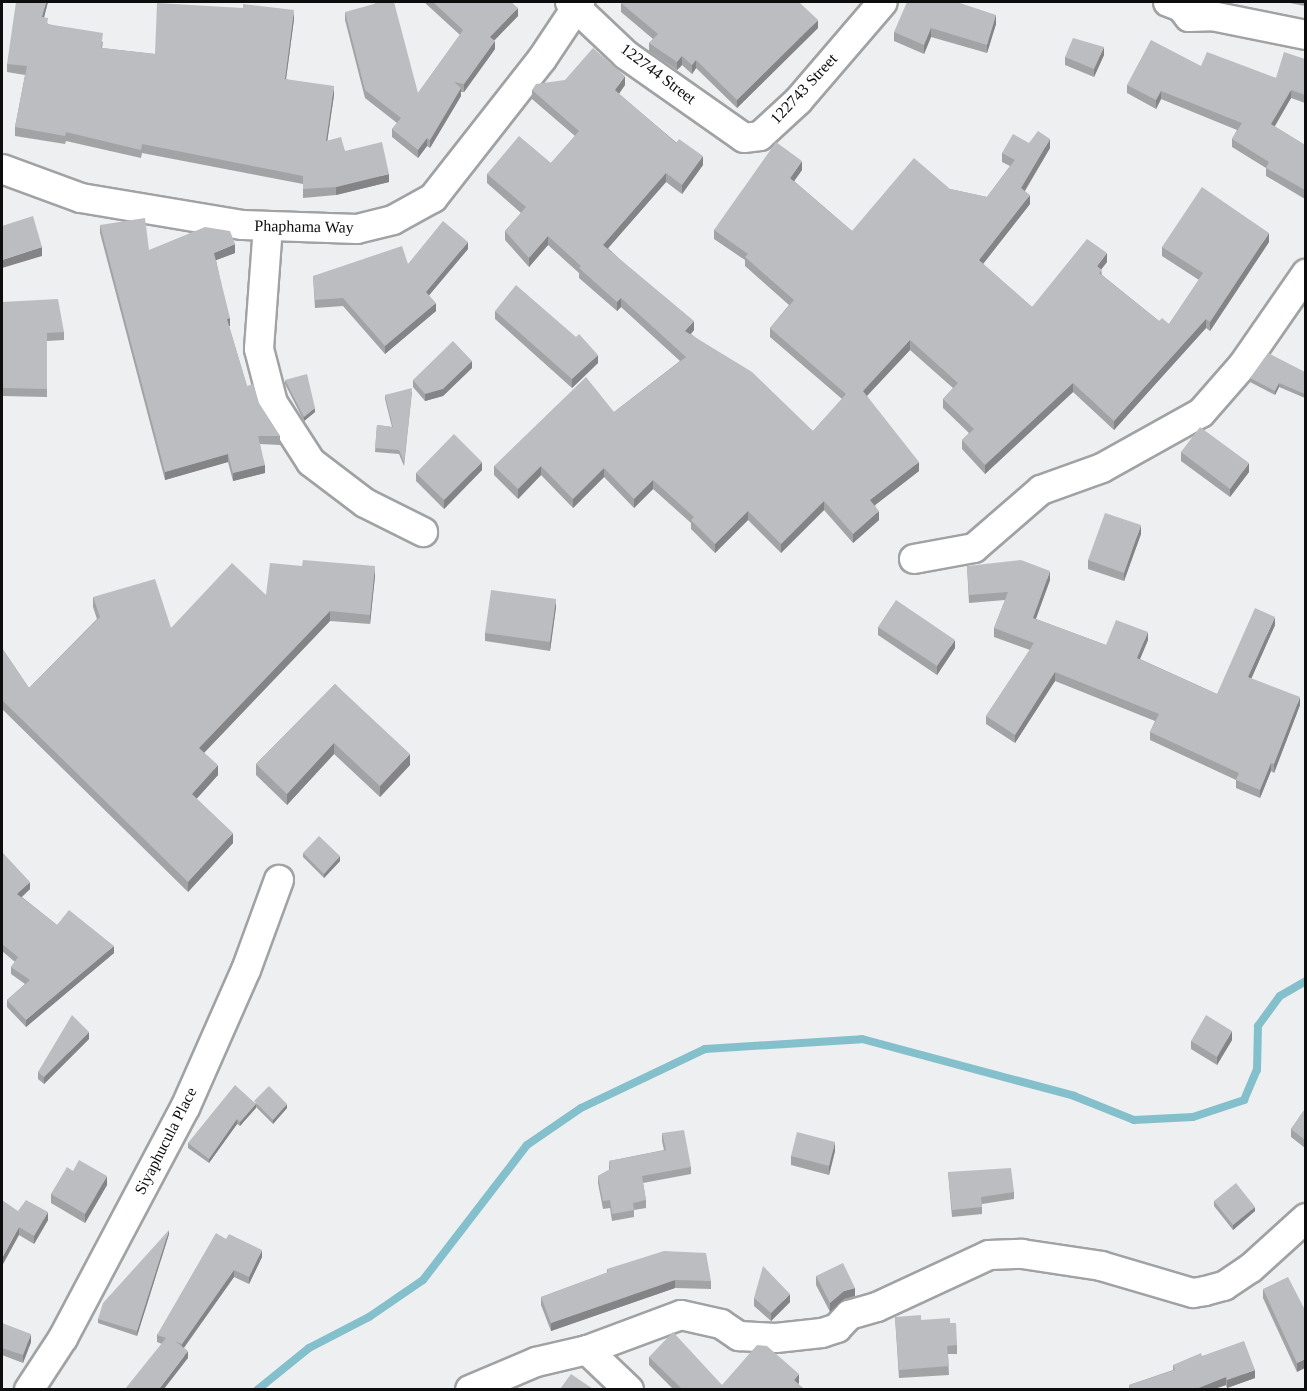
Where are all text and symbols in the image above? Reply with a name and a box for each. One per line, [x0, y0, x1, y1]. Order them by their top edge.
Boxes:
street label: 122744 Street [617, 39, 699, 109]
street label: 122743 Street [767, 50, 841, 128]
street label: Phaphama Way [254, 217, 354, 237]
street label: Siyaphucula Place [131, 1084, 201, 1198]

